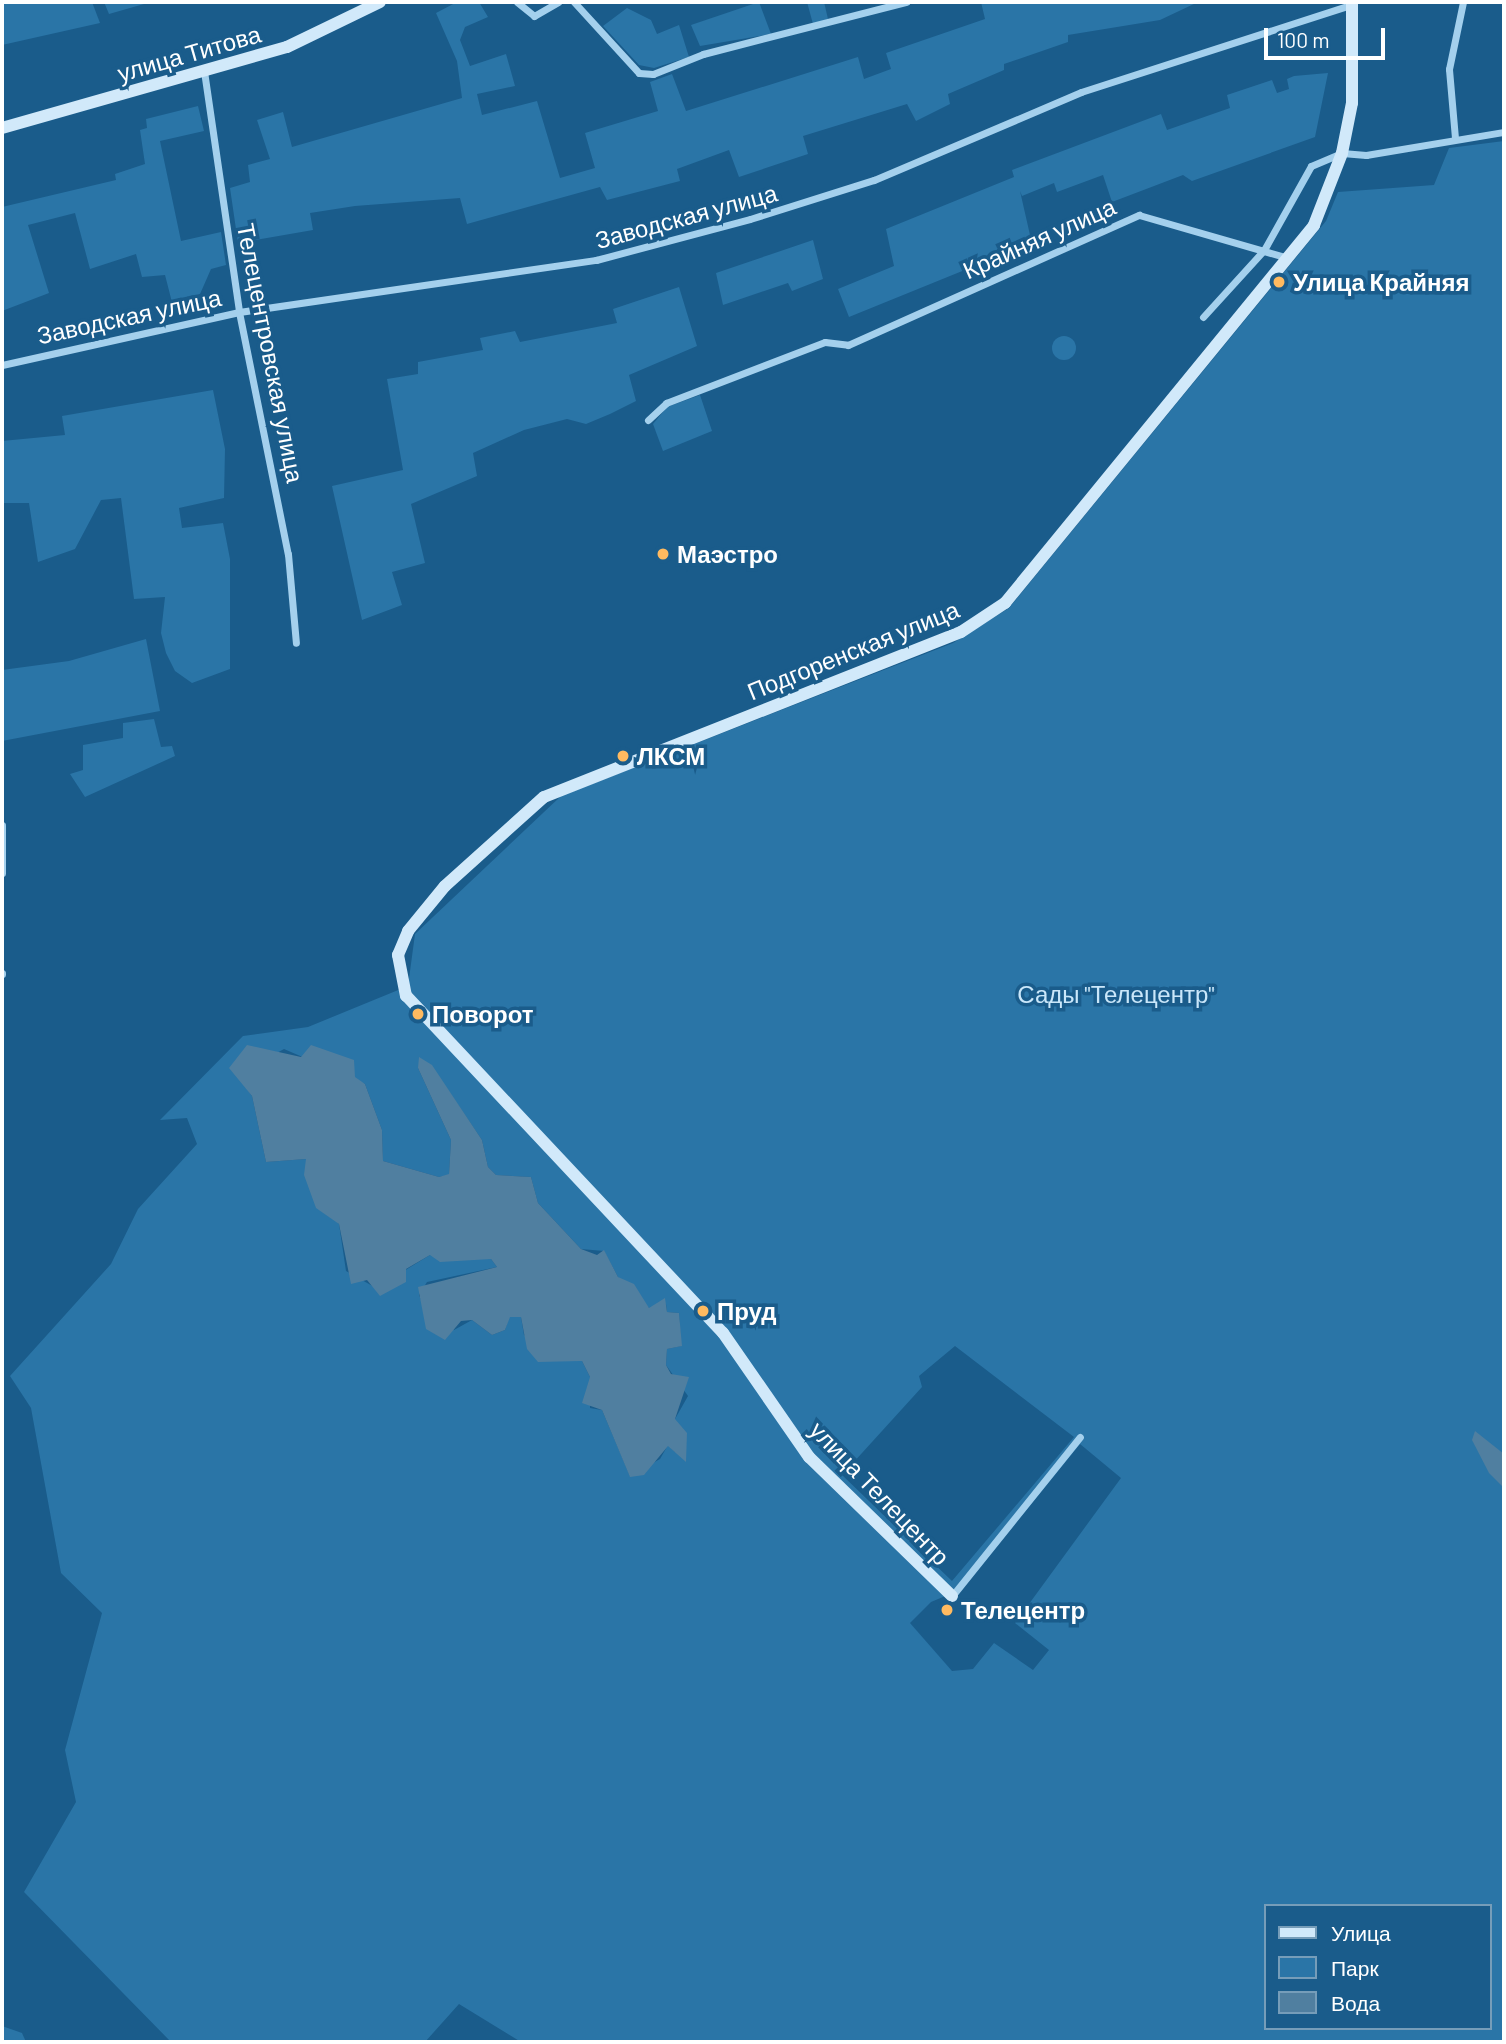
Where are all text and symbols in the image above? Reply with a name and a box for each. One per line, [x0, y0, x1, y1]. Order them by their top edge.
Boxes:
scale bar [1268, 14, 1389, 58]
street label: улица Титова [114, 19, 264, 87]
text: 100 m [1277, 27, 1330, 52]
street label: Заводская улица [592, 178, 780, 254]
street label: Крайняя улица [958, 191, 1120, 285]
street label: Телецентровская улица [232, 221, 310, 485]
place label: Улица Крайняя [1293, 268, 1470, 296]
marker: Улица Крайняя [1271, 274, 1287, 290]
street label: Заводская улица [34, 282, 224, 350]
place label: Маэстро [677, 540, 778, 568]
marker: Маэстро [655, 546, 671, 562]
street label: Подгоренская улица [743, 594, 963, 706]
place label: ЛКСМ [637, 742, 705, 770]
marker: ЛКСМ [615, 748, 631, 764]
park label: Сады "Телецентр" [1017, 980, 1215, 1008]
place label: Поворот [432, 1000, 533, 1028]
marker: Поворот [410, 1006, 426, 1022]
place label: Пруд [717, 1297, 777, 1325]
marker: Пруд [695, 1303, 711, 1319]
street label: улица Телецентр [804, 1415, 956, 1571]
place label: Телецентр [961, 1596, 1085, 1624]
marker: Телецентр [939, 1602, 955, 1618]
legend [1264, 1904, 1492, 2030]
text: Улица [1331, 1920, 1391, 1945]
text: Парк [1331, 1955, 1379, 1980]
text: Вода [1331, 1990, 1380, 2015]

